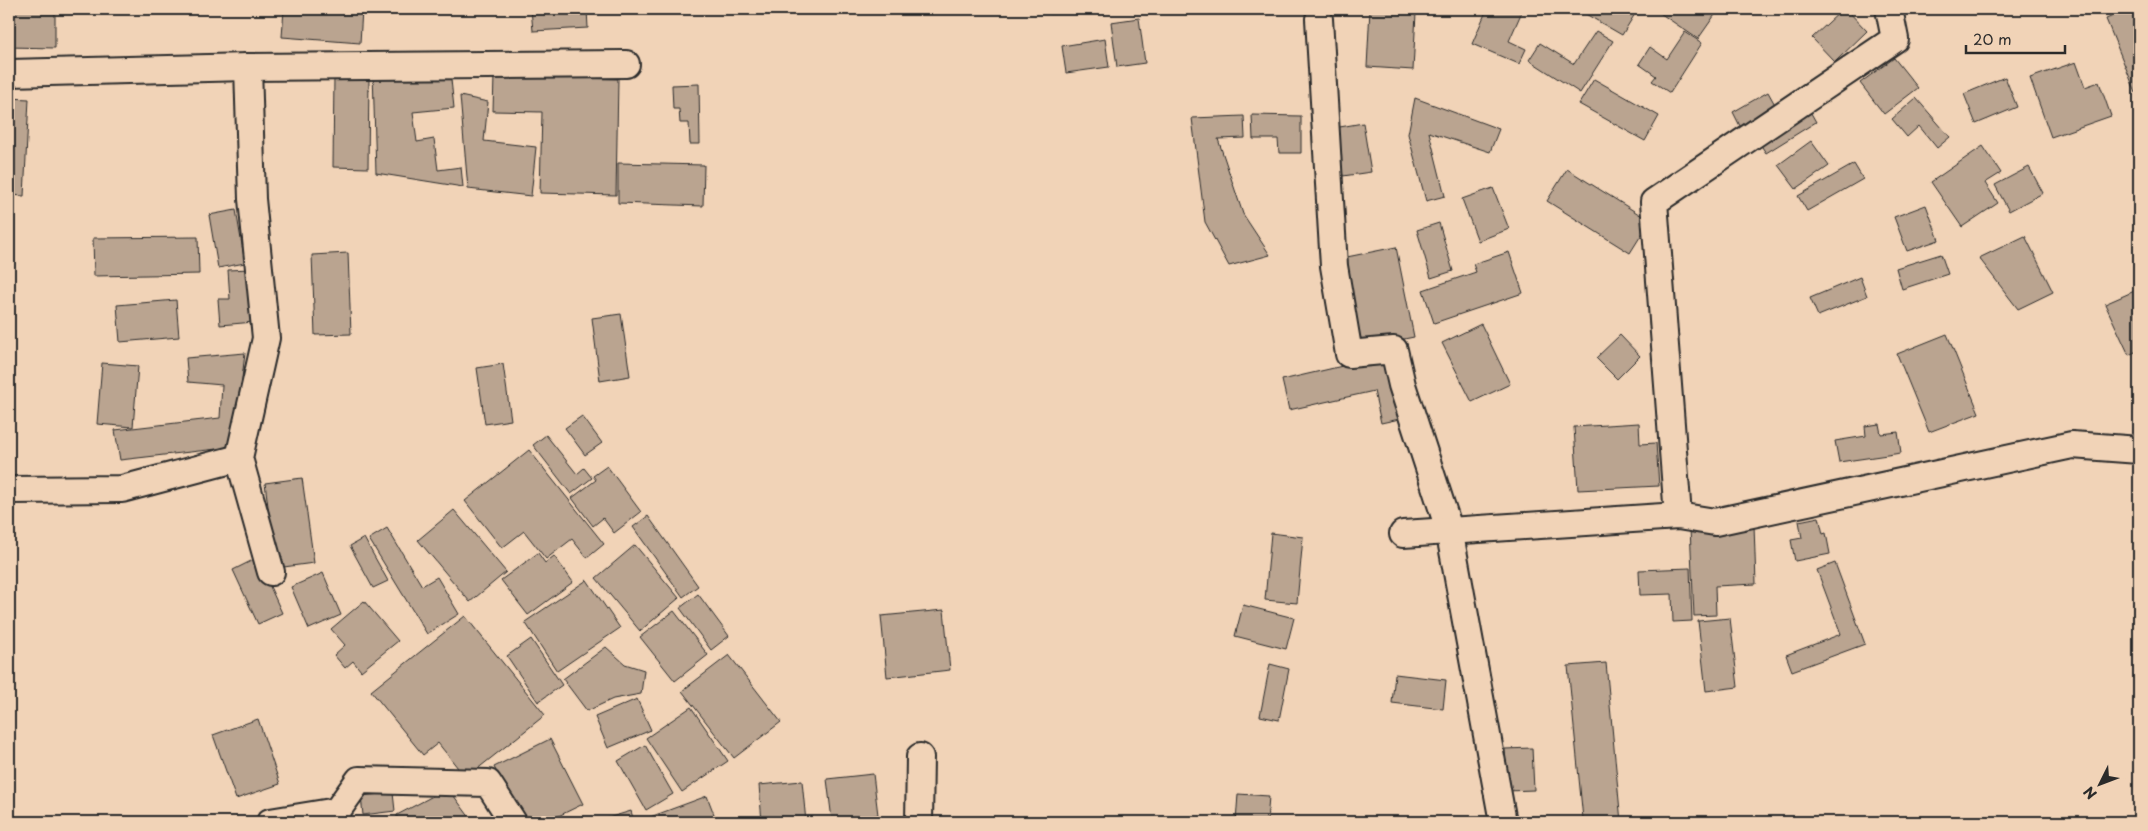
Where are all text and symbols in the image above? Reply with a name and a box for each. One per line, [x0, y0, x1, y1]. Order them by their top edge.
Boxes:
scale bar [1966, 22, 2064, 54]
text: 20 m [1973, 27, 2012, 50]
north arrow [2076, 758, 2126, 808]
text: N [2078, 782, 2101, 804]

